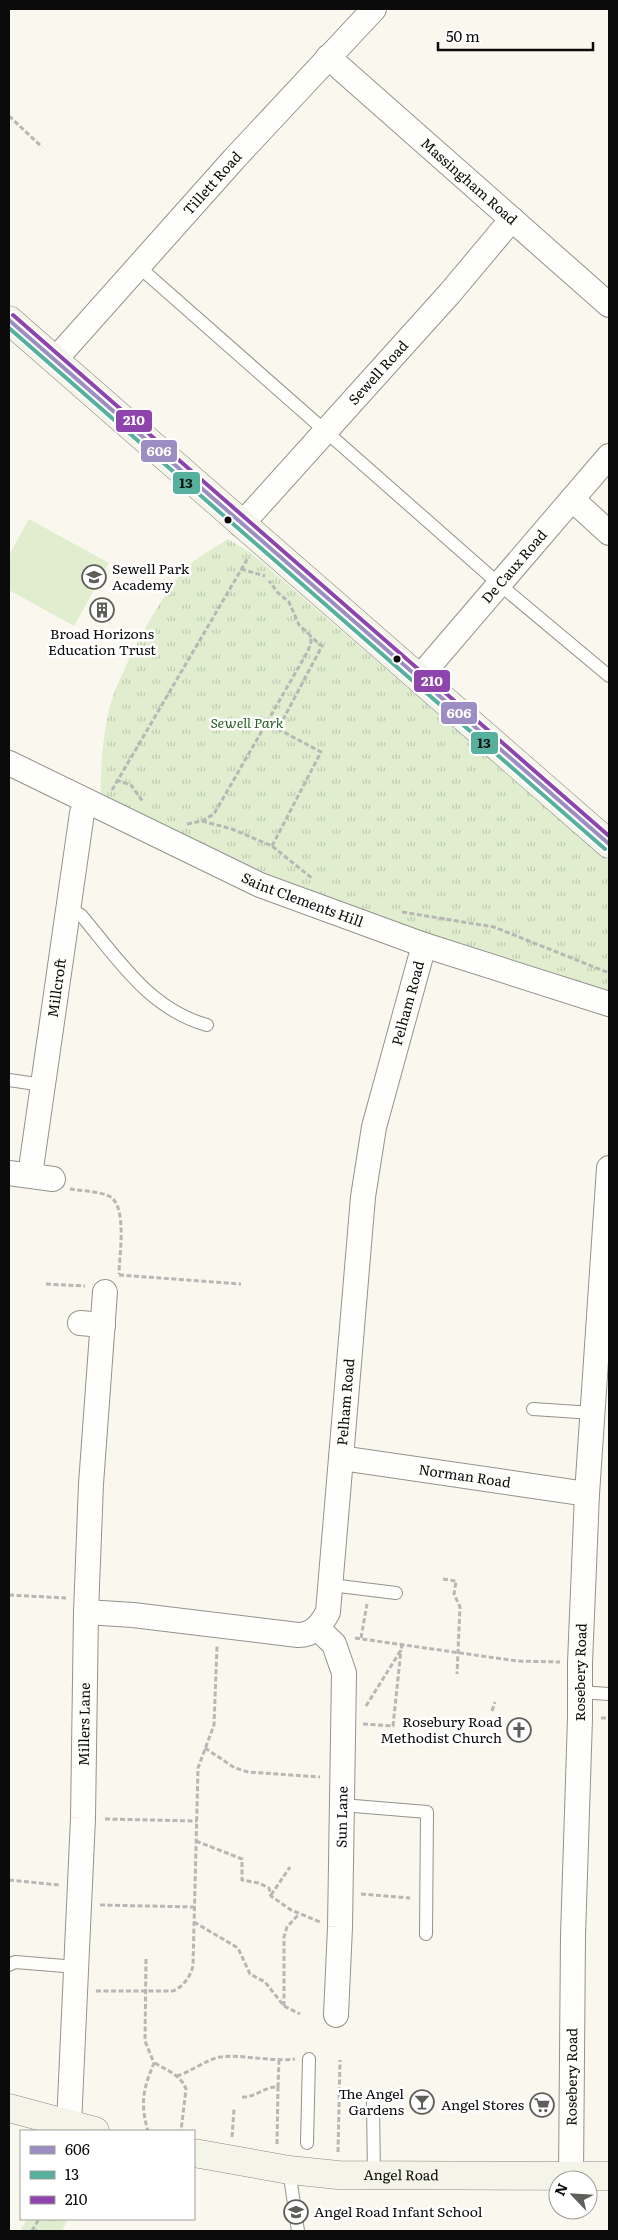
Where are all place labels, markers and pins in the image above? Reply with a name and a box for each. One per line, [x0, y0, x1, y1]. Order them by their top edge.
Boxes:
unlabelled marker [223, 515, 233, 525]
place label: Sewell Park Academy [112, 558, 190, 594]
school or university icon: Sewell Park Academy [81, 564, 107, 590]
building icon: Broad Horizons Education Trust [89, 597, 115, 623]
place label: Broad Horizons Education Trust [48, 623, 156, 659]
unlabelled marker [392, 654, 402, 664]
place label: Rosebury Road Methodist Church [380, 1711, 502, 1747]
church icon: Rosebury Road Methodist Church [506, 1717, 532, 1743]
place label: The Angel Gardens [338, 2083, 404, 2119]
bar icon: The Angel Gardens [409, 2089, 435, 2115]
supermarket icon: Angel Stores [529, 2092, 555, 2118]
place label: Angel Stores [441, 2094, 524, 2114]
school or university icon: Angel Road Infant School [283, 2199, 309, 2225]
place label: Angel Road Infant School [314, 2201, 483, 2221]

